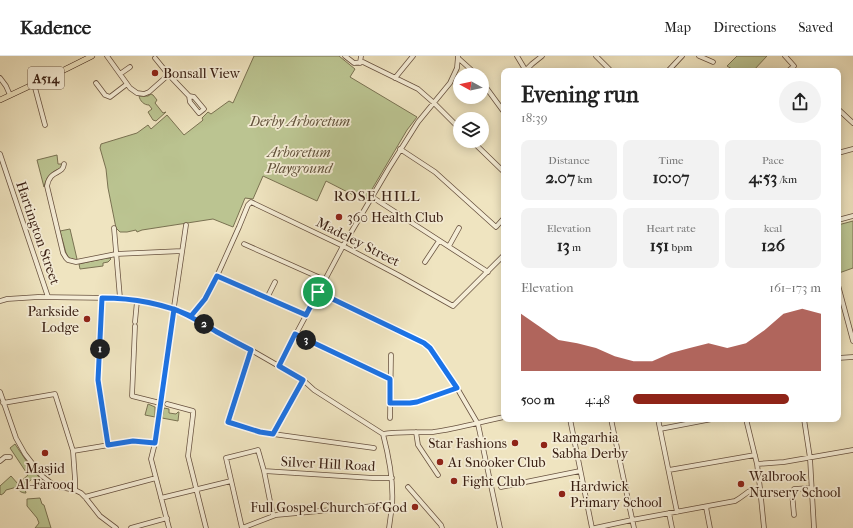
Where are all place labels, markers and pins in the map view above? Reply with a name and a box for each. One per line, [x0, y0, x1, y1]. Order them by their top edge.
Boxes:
place label: Bonsall View [163, 65, 241, 82]
marker: Bonsall View [150, 68, 160, 78]
place label: 360 Health Club [347, 209, 443, 226]
marker: 360 Health Club [334, 212, 344, 222]
pin [301, 275, 335, 309]
place label: Parkside Lodge [27, 303, 79, 336]
marker: Parkside Lodge [82, 314, 92, 324]
pin: 2 [194, 314, 214, 334]
pin: 3 [296, 330, 316, 350]
pin: 1 [90, 339, 110, 359]
place label: Ramgarhia Sabha Derby [552, 429, 629, 462]
place label: Star Fashions [428, 435, 507, 452]
marker: Star Fashions [510, 438, 520, 448]
marker: Ramgarhia Sabha Derby [539, 440, 549, 450]
marker: Masjid Al-Farooq [40, 448, 50, 458]
place label: A1 Snooker Club [447, 454, 546, 471]
marker: A1 Snooker Club [435, 457, 445, 467]
place label: Masjid Al-Farooq [15, 460, 75, 493]
place label: Walbrook Nursery School [748, 468, 841, 501]
place label: Fight Club [462, 473, 525, 490]
marker: Fight Club [449, 476, 459, 486]
place label: Hardwick Primary School [570, 478, 662, 511]
marker: Walbrook Nursery School [736, 479, 746, 489]
marker: Hardwick Primary School [557, 489, 567, 499]
place label: Full Gospel Church of God [250, 499, 407, 516]
marker: Full Gospel Church of God [410, 502, 420, 512]

